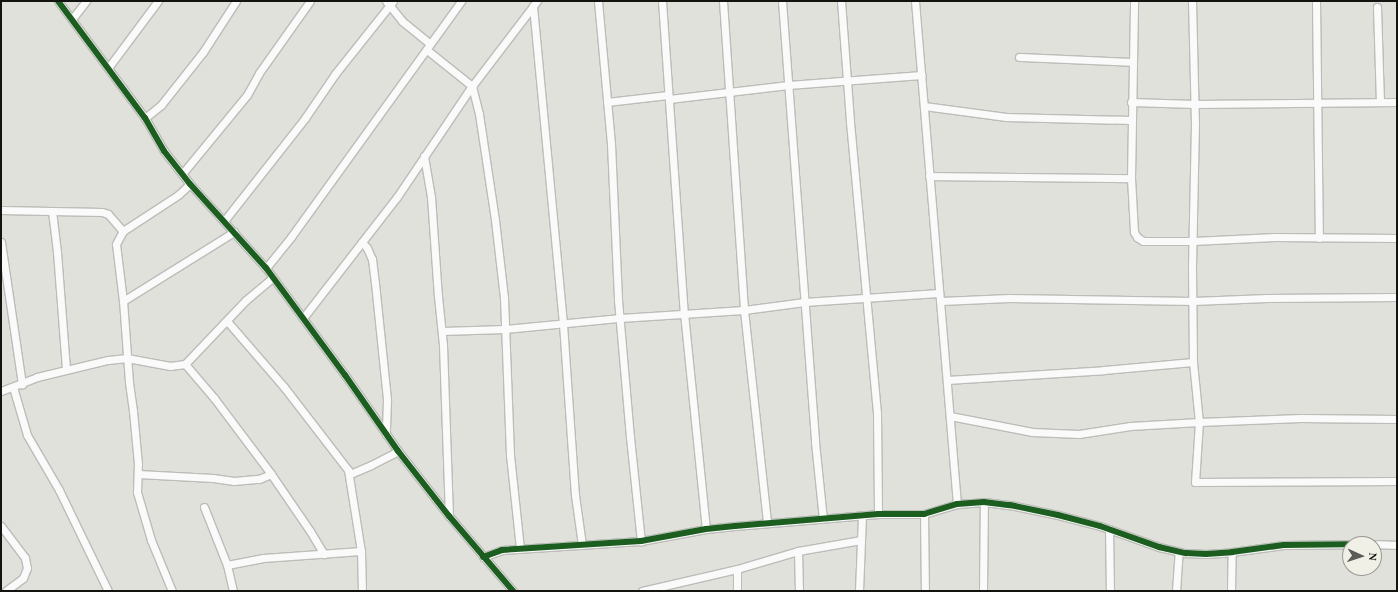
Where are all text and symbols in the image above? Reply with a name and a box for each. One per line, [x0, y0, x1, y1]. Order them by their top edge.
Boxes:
north arrow [1342, 536, 1382, 576]
text: N [1367, 552, 1379, 561]

